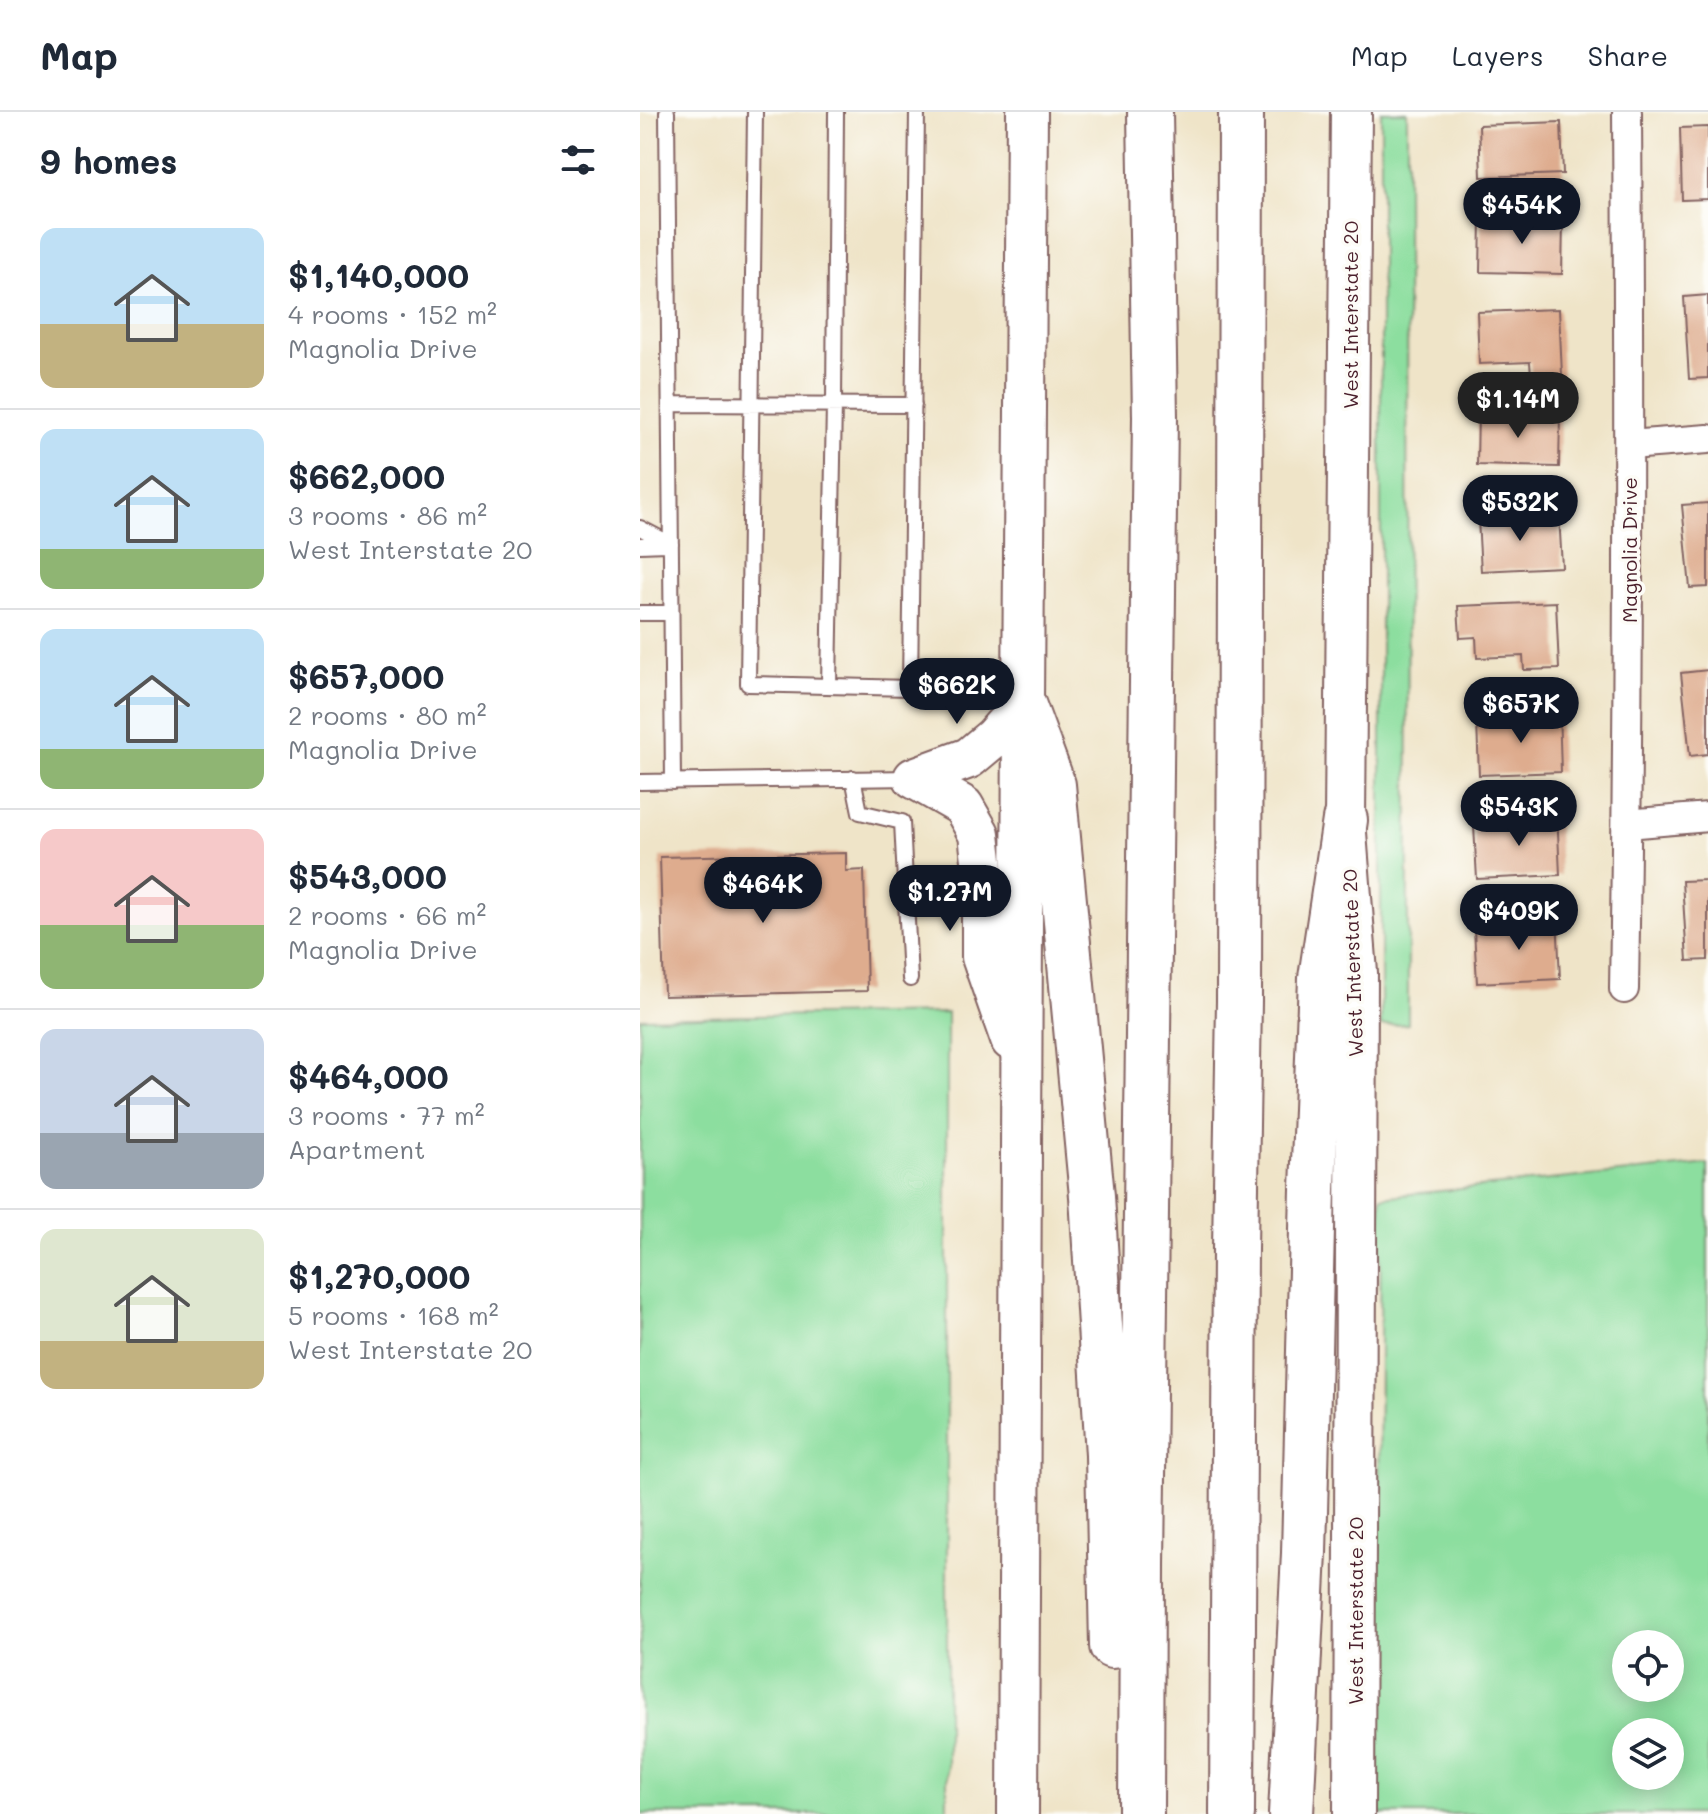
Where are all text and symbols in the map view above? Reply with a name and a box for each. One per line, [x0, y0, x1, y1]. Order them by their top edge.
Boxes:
text: Map [40, 30, 118, 80]
text: Map [1351, 37, 1408, 73]
text: Layers [1452, 37, 1544, 73]
text: Share [1588, 37, 1668, 73]
text: 9 homes [40, 138, 177, 183]
icon: filters [556, 138, 600, 182]
pin: $454K [1466, 178, 1578, 246]
text: $454K [1481, 187, 1563, 221]
street label: West Interstate 20 [1337, 221, 1363, 409]
text: $1,140,000 [288, 252, 469, 297]
icon: home [104, 260, 200, 356]
text: 4 rooms · 152 m² [288, 297, 497, 331]
text: Magnolia Drive [288, 331, 478, 365]
pin: $1.14M [1453, 372, 1583, 440]
text: $1.14M [1476, 381, 1560, 415]
text: $662,000 [288, 453, 445, 498]
icon: home [104, 461, 200, 557]
pin: $532K [1464, 475, 1576, 543]
street label: Magnolia Drive [1616, 477, 1642, 623]
text: $532K [1481, 484, 1559, 518]
text: 3 rooms · 86 m² [288, 498, 487, 532]
text: West Interstate 20 [288, 532, 532, 566]
text: $657,000 [288, 653, 444, 698]
pin: $662K [901, 658, 1013, 726]
icon: home [104, 661, 200, 757]
text: $662K [917, 667, 997, 701]
pin: $657K [1465, 677, 1577, 745]
text: $657K [1482, 686, 1560, 720]
text: 2 rooms · 80 m² [288, 698, 487, 732]
text: Magnolia Drive [288, 732, 478, 766]
pin: $543K [1463, 780, 1575, 848]
text: $543K [1479, 789, 1559, 823]
text: $543,000 [288, 853, 447, 898]
pin: $464K [707, 857, 819, 925]
icon: home [104, 861, 200, 957]
pin: $1.27M [885, 865, 1015, 933]
text: $464K [722, 866, 804, 900]
street label: West Interstate 20 [1336, 869, 1368, 1057]
text: $1.27M [907, 874, 993, 908]
pin: $409K [1463, 884, 1575, 952]
text: $409K [1478, 893, 1560, 927]
text: 2 rooms · 66 m² [288, 898, 486, 932]
text: Magnolia Drive [288, 932, 478, 966]
text: $464,000 [288, 1053, 449, 1098]
icon: home [104, 1061, 200, 1157]
text: 3 rooms · 77 m² [288, 1098, 485, 1132]
text: Apartment [288, 1132, 425, 1166]
text: $1,270,000 [288, 1253, 470, 1298]
icon: home [104, 1261, 200, 1357]
text: 5 rooms · 168 m² [288, 1298, 499, 1332]
text: West Interstate 20 [288, 1332, 532, 1366]
street label: West Interstate 20 [1342, 1517, 1368, 1705]
map controls [1612, 1630, 1684, 1790]
button: locate [1612, 1630, 1684, 1702]
button: layers [1612, 1718, 1684, 1790]

